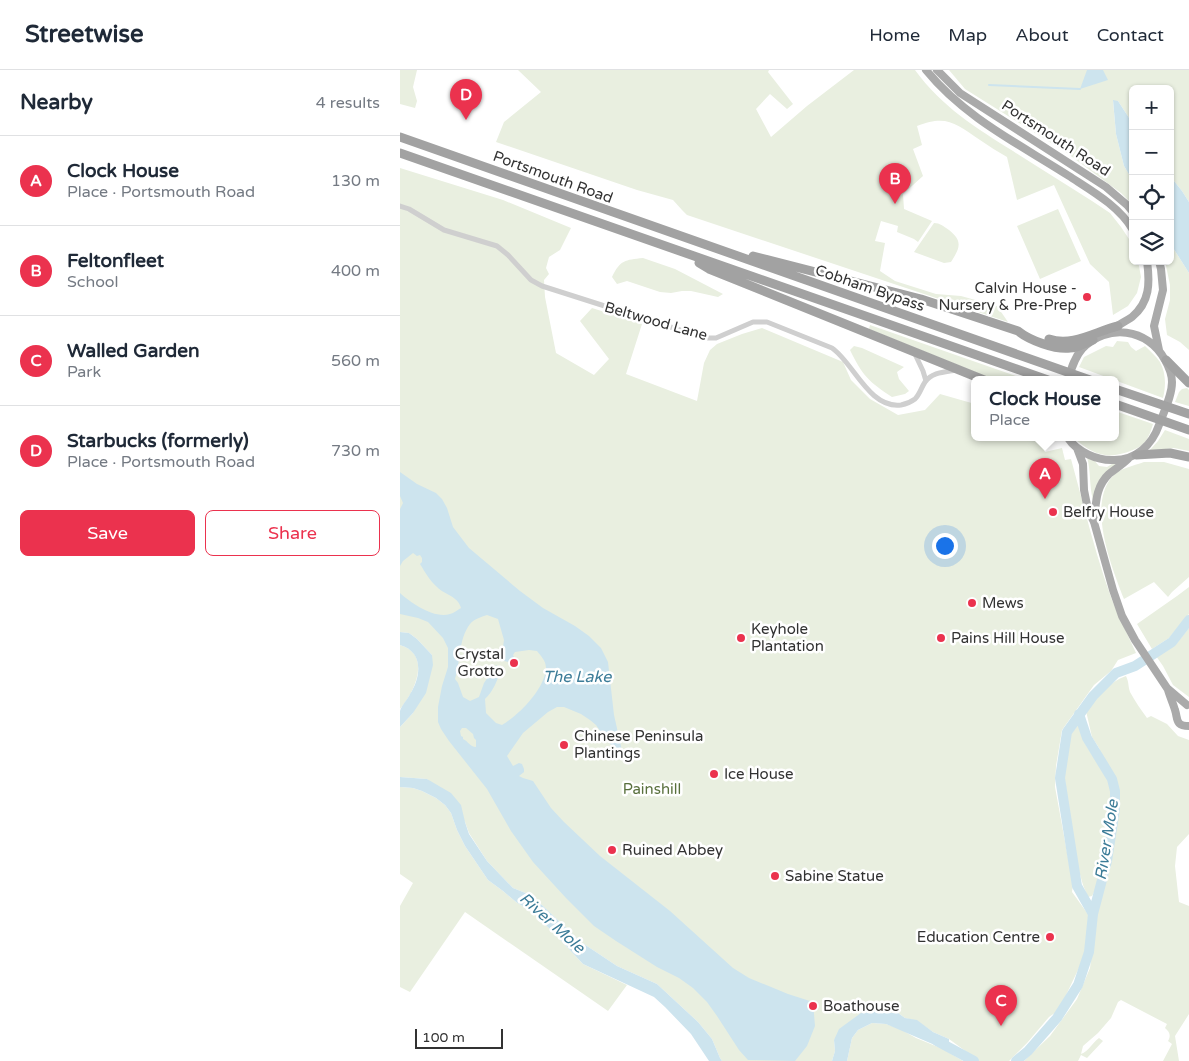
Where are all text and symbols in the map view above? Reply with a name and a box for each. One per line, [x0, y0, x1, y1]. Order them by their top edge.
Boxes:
text: Streetwise [25, 20, 144, 49]
text: Home [869, 24, 920, 46]
text: Map [948, 24, 987, 46]
text: About [1015, 24, 1069, 46]
text: Contact [1097, 24, 1164, 46]
pin: D [450, 79, 482, 120]
map controls [1129, 85, 1174, 265]
button: + [1129, 85, 1174, 130]
text: Nearby [20, 90, 93, 115]
text: 4 results [316, 93, 380, 113]
street label: Portsmouth Road [998, 96, 1114, 180]
button: − [1129, 130, 1174, 175]
street label: Portsmouth Road [491, 147, 615, 207]
text: Clock House [67, 160, 179, 182]
pin: B [879, 163, 911, 204]
text: A [30, 171, 42, 191]
text: 130 m [331, 171, 380, 191]
button: locate [1129, 175, 1174, 220]
text: Place · Portsmouth Road [67, 182, 255, 202]
button: layers [1129, 220, 1174, 265]
text: Feltonfleet [67, 250, 164, 272]
text: B [30, 261, 42, 281]
text: 400 m [331, 261, 380, 281]
street label: Cobham Bypass [813, 261, 927, 315]
text: School [67, 272, 119, 292]
place label: Calvin House - Nursery & Pre-Prep [938, 279, 1077, 314]
marker: Calvin House - Nursery & Pre-Prep [1081, 291, 1093, 303]
street label: Beltwood Lane [602, 298, 710, 344]
text: Walled Garden [67, 340, 200, 362]
text: C [30, 351, 42, 371]
text: 560 m [331, 351, 380, 371]
text: Park [67, 362, 101, 382]
popup [971, 376, 1119, 441]
text: Clock House [989, 388, 1101, 410]
text: Place [989, 410, 1030, 430]
text: Starbucks (formerly) [67, 430, 249, 452]
text: D [30, 441, 42, 461]
text: 730 m [331, 441, 380, 461]
text: Place · Portsmouth Road [67, 452, 255, 472]
pin: A [1029, 458, 1061, 499]
place label: Belfry House [1063, 503, 1154, 521]
marker: Belfry House [1047, 506, 1059, 518]
button: Save [20, 510, 195, 556]
button: Share [205, 510, 380, 556]
your location [932, 533, 958, 559]
place label: Mews [982, 594, 1024, 612]
marker: Mews [966, 597, 978, 609]
place label: Keyhole Plantation [751, 620, 824, 655]
place label: Pains Hill House [951, 629, 1064, 647]
marker: Keyhole Plantation [735, 632, 747, 644]
marker: Pains Hill House [935, 632, 947, 644]
place label: Crystal Grotto [455, 645, 504, 680]
marker: Crystal Grotto [508, 657, 520, 669]
water label: The Lake [543, 667, 612, 687]
place label: Chinese Peninsula Plantings [574, 727, 703, 762]
marker: Chinese Peninsula Plantings [558, 739, 570, 751]
place label: Ice House [724, 765, 793, 783]
marker: Ice House [708, 768, 720, 780]
park label: Painshill [623, 780, 681, 798]
water label: River Mole [1091, 797, 1123, 882]
place label: Ruined Abbey [622, 841, 723, 859]
marker: Ruined Abbey [606, 844, 618, 856]
place label: Sabine Statue [785, 867, 884, 885]
marker: Sabine Statue [769, 870, 781, 882]
water label: River Mole [515, 888, 590, 958]
place label: Education Centre [917, 928, 1040, 946]
marker: Education Centre [1044, 931, 1056, 943]
pin: C [985, 985, 1017, 1026]
place label: Boathouse [823, 997, 900, 1015]
marker: Boathouse [807, 1000, 819, 1012]
scale bar [415, 1026, 502, 1049]
text: 100 m [422, 1029, 465, 1046]

